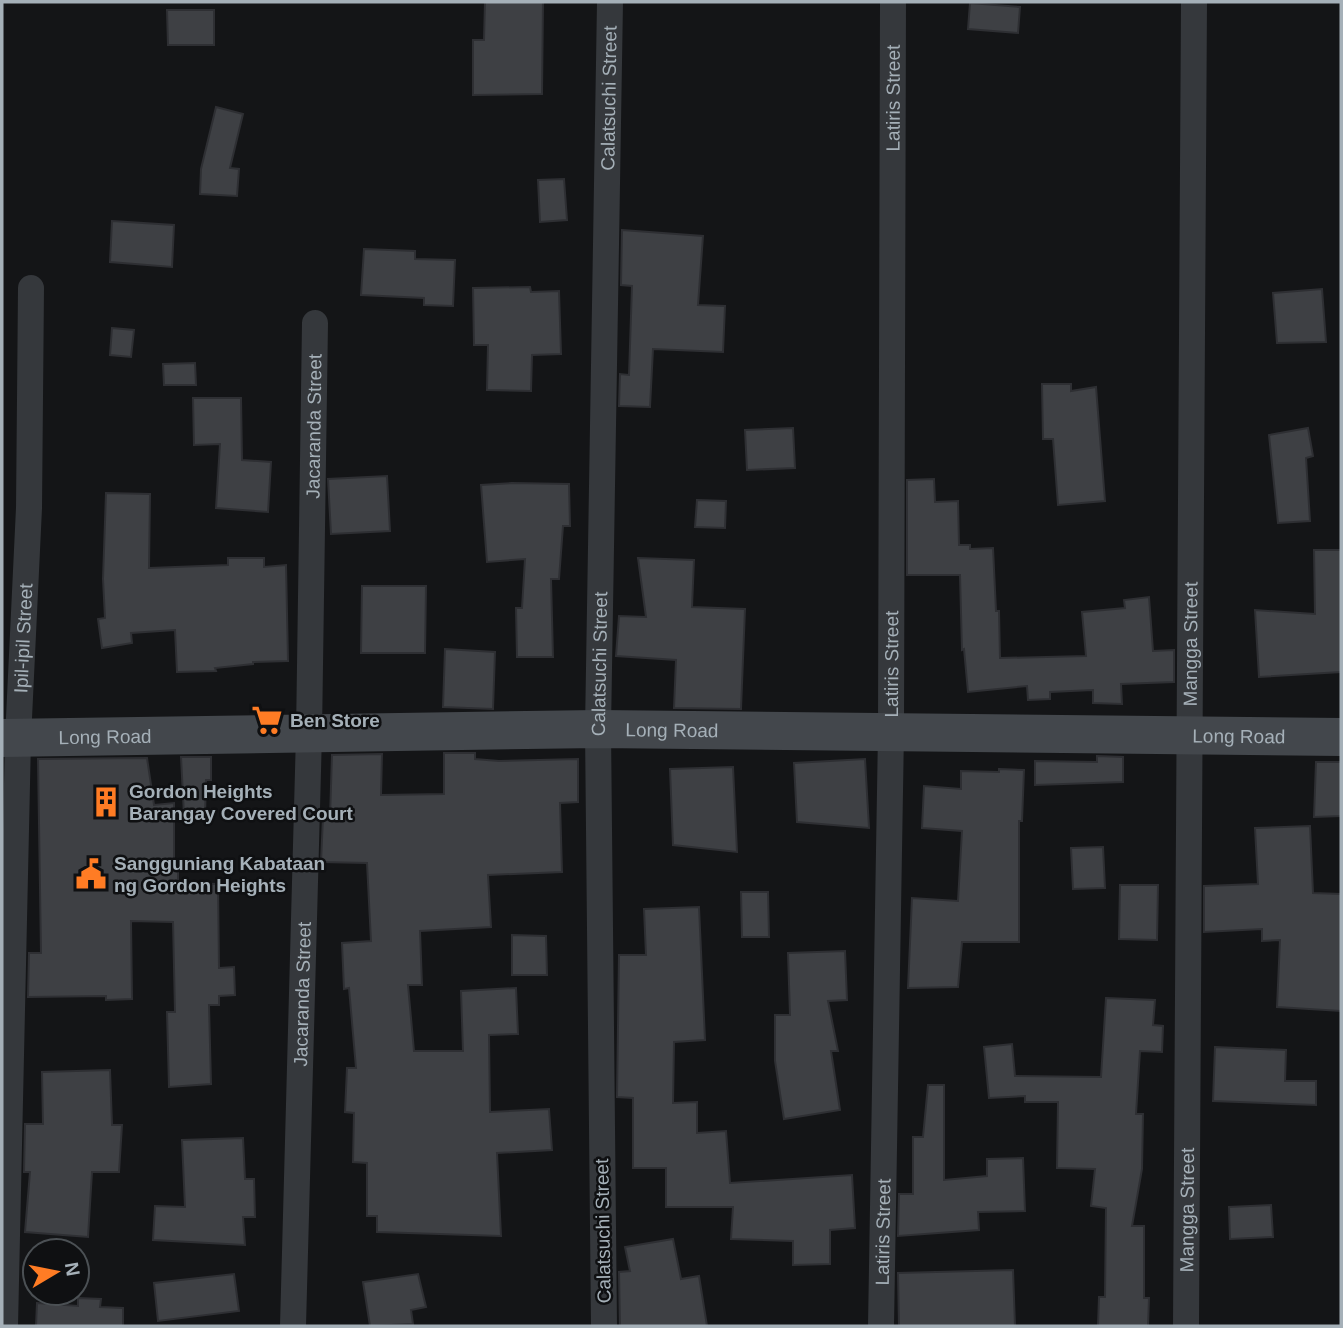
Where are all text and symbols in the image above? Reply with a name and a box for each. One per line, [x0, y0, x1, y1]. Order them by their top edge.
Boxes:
street label: Calatsuchi Street [597, 25, 620, 171]
street label: Latiris Street [882, 44, 903, 151]
street label: Jacaranda Street [302, 353, 325, 499]
street label: Mangga Street [1179, 581, 1201, 706]
street label: Ipil-ipil Street [10, 582, 36, 694]
street label: Calatsuchi Street [587, 591, 611, 737]
street label: Latiris Street [881, 610, 902, 717]
supermarket icon: Ben Store [250, 703, 284, 737]
place label: Ben Store [290, 710, 380, 731]
street label: Long Road [625, 719, 719, 741]
street label: Long Road [58, 725, 152, 748]
street label: Long Road [1192, 725, 1286, 747]
place label: Gordon Heights Barangay Covered Court [129, 781, 354, 824]
building icon: Gordon Heights Barangay Covered Court [89, 785, 123, 819]
place label: Sangguniang Kabataan ng Gordon Heights [114, 853, 325, 896]
public building icon: Sangguniang Kabataan ng Gordon Heights [74, 857, 108, 891]
street label: Jacaranda Street [290, 921, 314, 1067]
street label: Mangga Street [1176, 1147, 1198, 1272]
street label: Calatsuchi Street [591, 1158, 615, 1304]
street label: Latiris Street [871, 1178, 894, 1286]
north arrow [21, 1237, 91, 1307]
text: N [61, 1261, 84, 1278]

